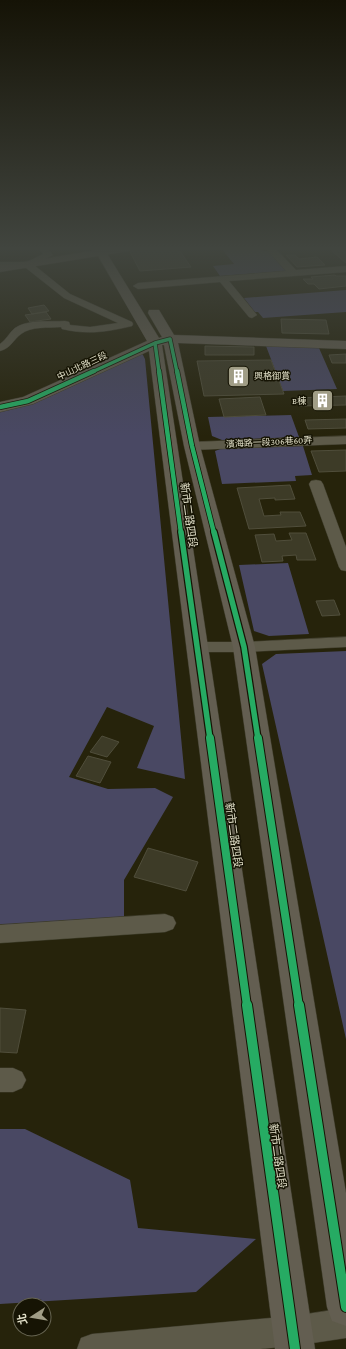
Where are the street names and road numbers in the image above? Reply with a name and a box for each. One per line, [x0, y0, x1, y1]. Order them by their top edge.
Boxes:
street label: 中山北路三段 [55, 350, 109, 382]
street label: 濱海路一段306巷60弄 [226, 435, 312, 449]
street label: 新市二路四段 [178, 481, 200, 549]
street label: 新市二路四段 [223, 801, 245, 869]
street label: 新市二路四段 [267, 1122, 289, 1190]

